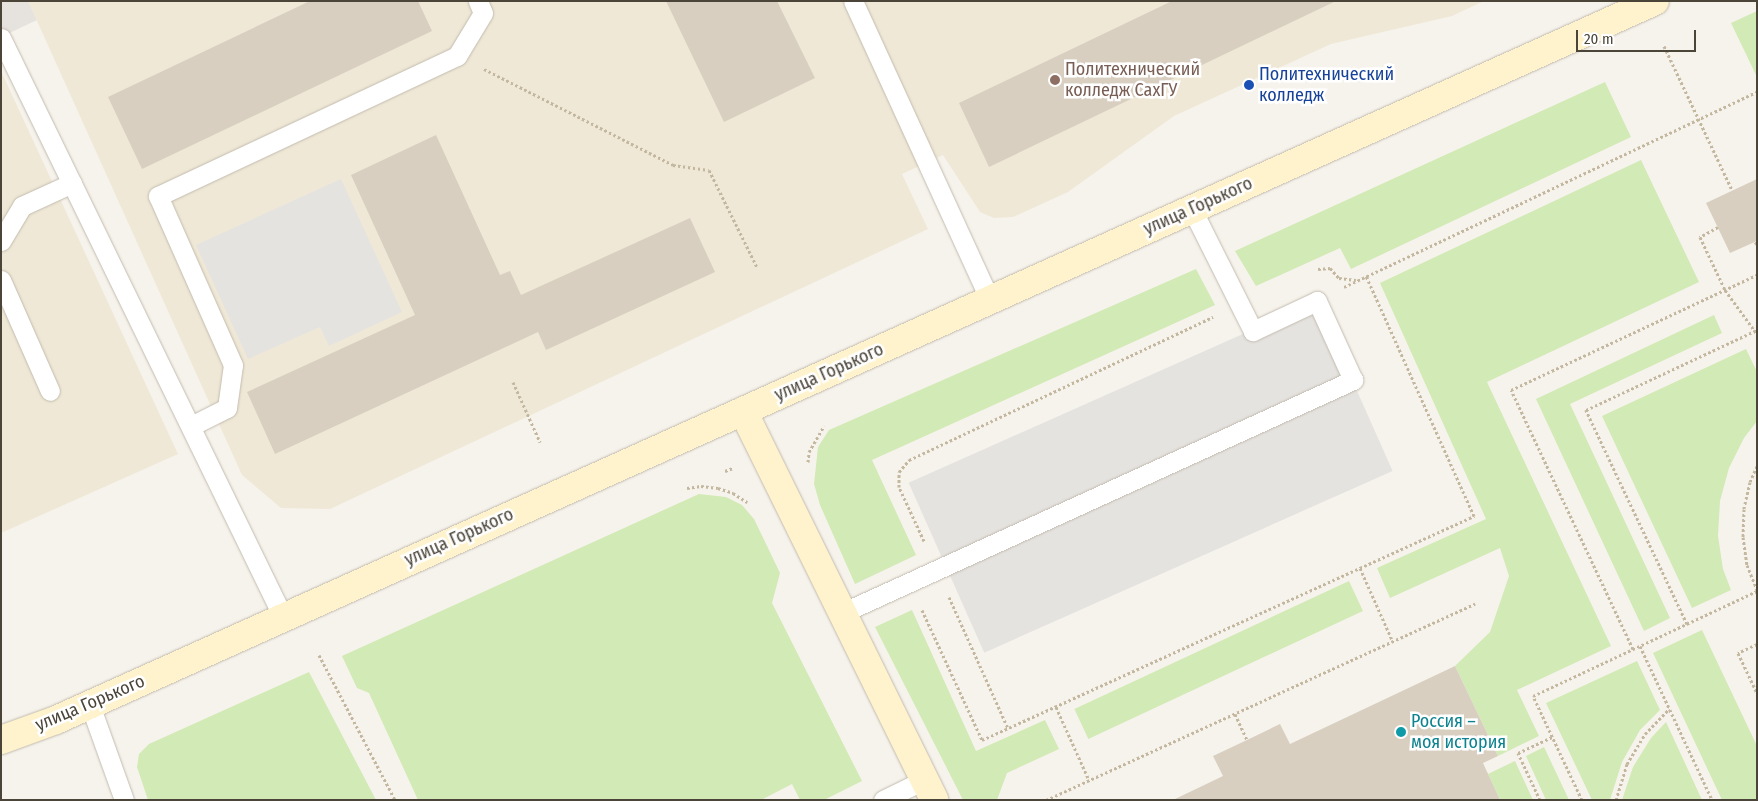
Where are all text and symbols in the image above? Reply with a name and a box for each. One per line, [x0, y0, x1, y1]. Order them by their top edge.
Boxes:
scale bar [1578, 20, 1698, 52]
text: 20 m [1584, 30, 1614, 48]
place label: Политехнический колледж СахГУ [1065, 59, 1200, 102]
place label: Политехнический колледж [1259, 64, 1394, 106]
marker: Политехнический колледж СахГУ [1049, 74, 1061, 86]
marker: Политехнический колледж [1243, 79, 1255, 91]
street label: улица Горького [1140, 172, 1256, 240]
street label: улица Горького [771, 338, 887, 406]
street label: улица Горького [401, 503, 517, 571]
street label: улица Горького [32, 670, 148, 736]
place label: Россия – моя история [1411, 711, 1506, 754]
marker: Россия – моя история [1395, 726, 1407, 738]

